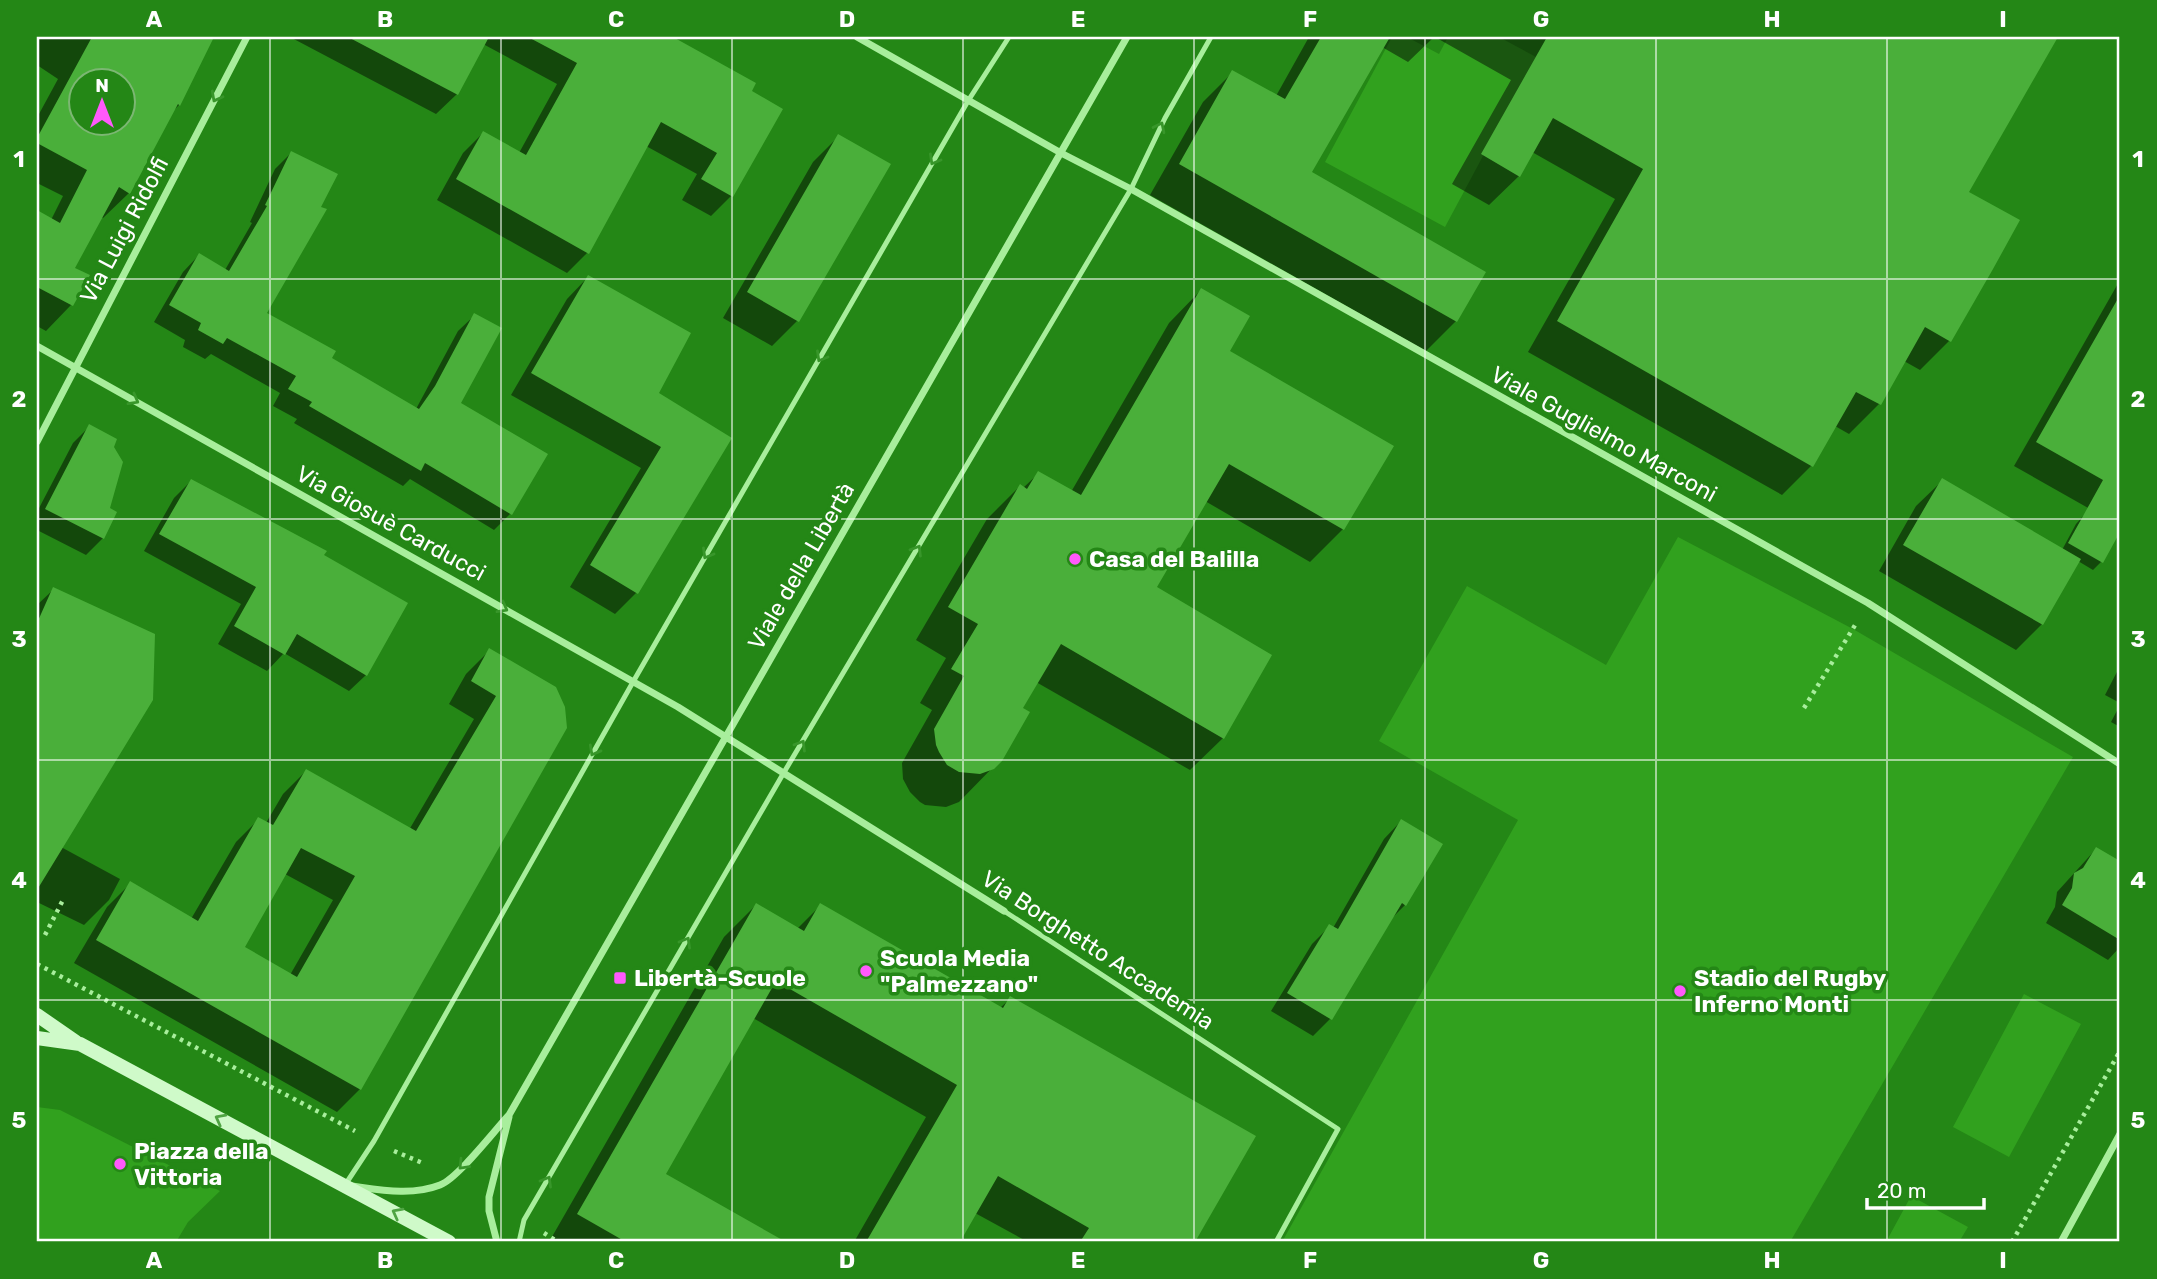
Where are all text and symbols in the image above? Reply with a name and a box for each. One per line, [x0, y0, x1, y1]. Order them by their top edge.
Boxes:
text: A [146, 5, 163, 33]
text: B [377, 5, 393, 33]
text: C [608, 5, 624, 33]
text: D [839, 5, 855, 33]
text: E [1071, 5, 1085, 33]
text: F [1303, 5, 1317, 33]
text: G [1533, 5, 1549, 33]
text: H [1763, 5, 1781, 33]
text: I [1999, 5, 2007, 33]
north arrow [66, 66, 136, 136]
text: N [95, 74, 109, 97]
one-way arrow [210, 90, 224, 102]
one-way arrow [1152, 122, 1166, 134]
text: 1 [13, 145, 25, 173]
text: 1 [2132, 145, 2144, 173]
street label: Via Luigi Ridolfi [74, 152, 174, 308]
one-way arrow [929, 153, 942, 165]
one-way arrow [816, 349, 829, 362]
street label: Viale Guglielmo Marconi [1486, 360, 1722, 508]
text: 2 [12, 385, 26, 413]
text: 2 [2131, 385, 2145, 413]
one-way arrow [127, 392, 139, 405]
street label: Via Giosuè Carducci [291, 459, 491, 587]
street label: Viale della Libertà [742, 477, 860, 655]
one-way arrow [908, 544, 921, 557]
place label: Casa del Balilla [1089, 545, 1259, 573]
one-way arrow [702, 547, 715, 559]
marker: Casa del Balilla [1067, 551, 1083, 567]
one-way arrow [496, 600, 508, 613]
text: 3 [11, 625, 27, 653]
text: 3 [2130, 625, 2146, 653]
one-way arrow [792, 740, 805, 753]
one-way arrow [589, 744, 602, 757]
street label: Via Borghetto Accademia [977, 864, 1219, 1036]
text: 4 [11, 866, 27, 894]
text: 4 [2130, 866, 2146, 894]
one-way arrow [678, 936, 691, 949]
place label: Scuola Media "Palmezzano" [880, 944, 1038, 998]
marker: Scuola Media "Palmezzano" [858, 963, 874, 979]
place label: Libertà-Scuole [634, 964, 806, 992]
place label: Stadio del Rugby Inferno Monti [1694, 964, 1886, 1018]
marker: Libertà-Scuole [612, 970, 628, 986]
marker: Stadio del Rugby Inferno Monti [1672, 983, 1688, 999]
text: 5 [12, 1106, 27, 1134]
text: 5 [2131, 1106, 2146, 1134]
one-way arrow [214, 1113, 227, 1127]
place label: Piazza della Vittoria [134, 1137, 269, 1191]
marker: Piazza della Vittoria [112, 1156, 128, 1172]
one-way arrow [458, 1157, 471, 1170]
scale bar [1867, 1167, 1984, 1211]
one-way arrow [539, 1175, 552, 1188]
text: 20 m [1877, 1178, 1926, 1203]
one-way arrow [392, 1208, 404, 1222]
text: A [146, 1246, 163, 1274]
text: B [377, 1246, 393, 1274]
text: C [608, 1246, 624, 1274]
text: D [839, 1246, 855, 1274]
text: E [1071, 1246, 1085, 1274]
text: F [1303, 1246, 1317, 1274]
text: G [1533, 1246, 1549, 1274]
text: H [1763, 1246, 1781, 1274]
text: I [1999, 1246, 2007, 1274]

